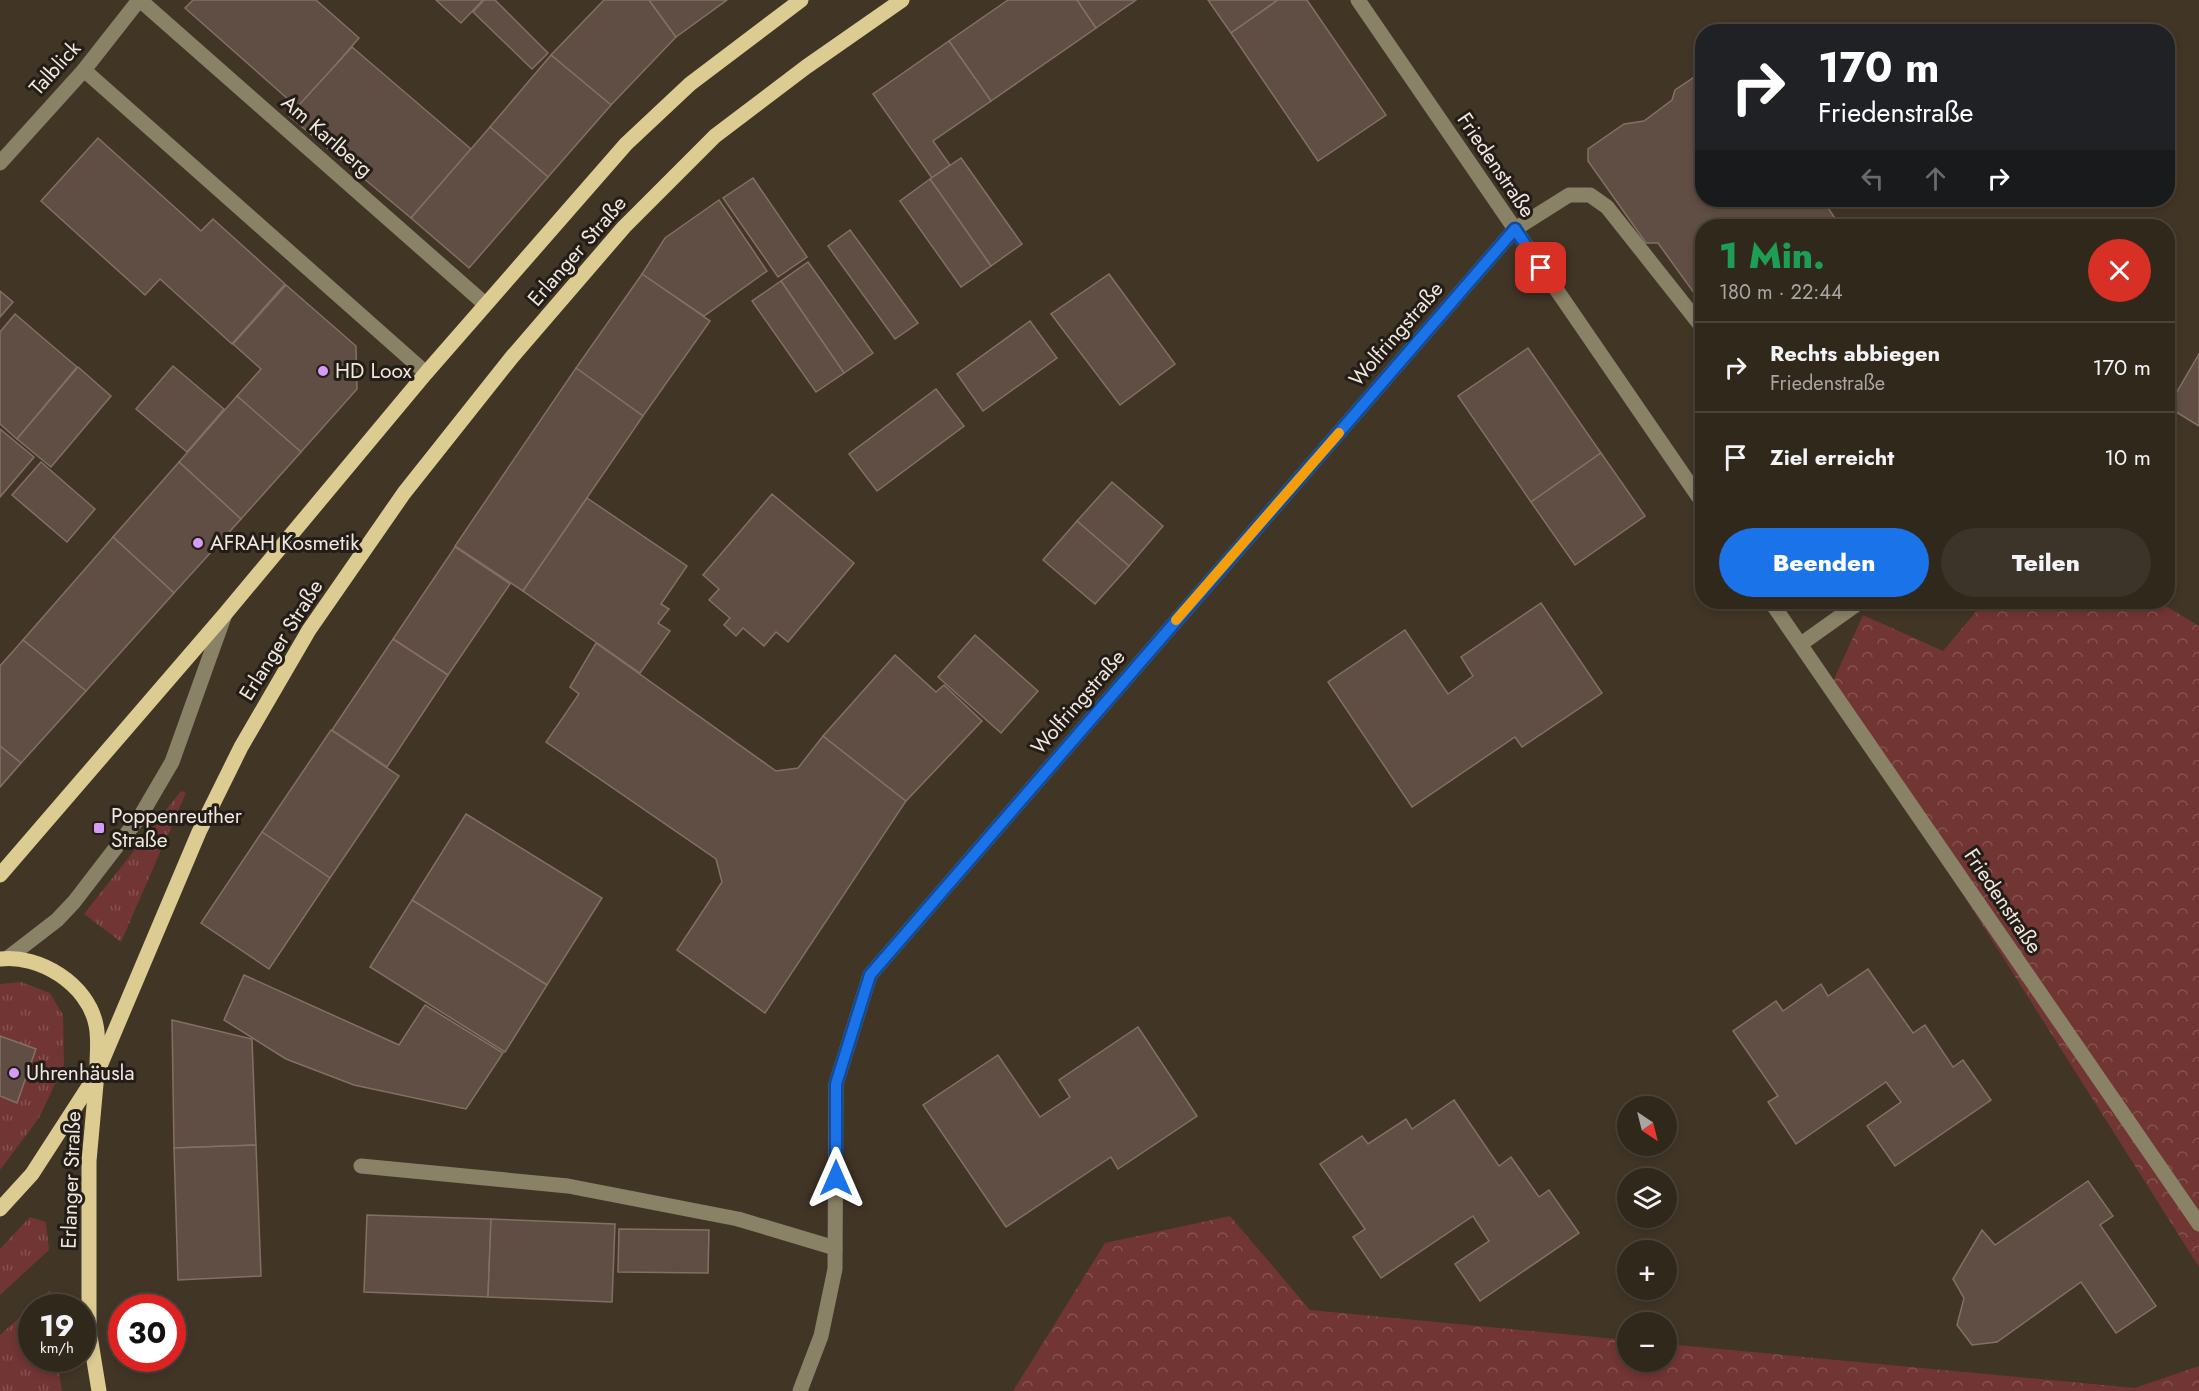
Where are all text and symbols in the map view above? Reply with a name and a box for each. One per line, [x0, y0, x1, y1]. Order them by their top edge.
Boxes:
street label: Talblick [22, 34, 88, 102]
text: 170 m [1818, 37, 1940, 98]
icon: right [1719, 48, 1797, 126]
street label: Am Karlberg [275, 88, 379, 184]
text: Friedenstraße [1818, 93, 1973, 132]
street label: Friedenstraße [1450, 107, 1542, 224]
icon: left [1856, 162, 1889, 195]
icon: ahead [1919, 162, 1952, 195]
icon: right [1982, 162, 2015, 195]
street label: Erlanger Straße [521, 189, 634, 313]
text: 1 Min. [1719, 229, 1825, 281]
button: close [2088, 239, 2151, 302]
pin [1515, 242, 1566, 293]
icon: arrive [1524, 251, 1557, 284]
street label: Wolfringstraße [1342, 275, 1450, 393]
text: 180 m · 22:44 [1719, 278, 1843, 307]
text: Rechts abbiegen [1770, 337, 1940, 369]
icon: right [1719, 351, 1752, 384]
text: 170 m [2093, 351, 2151, 383]
place label: HD Loox [335, 356, 412, 386]
marker: HD Loox [316, 364, 330, 378]
text: Friedenstraße [1770, 369, 1885, 398]
icon: arrive [1719, 441, 1752, 474]
text: Ziel erreicht [1770, 441, 1894, 473]
text: 10 m [2104, 441, 2151, 473]
place label: AFRAH Kosmetik [210, 528, 360, 558]
button: Beenden [1719, 528, 1929, 597]
button: Teilen [1941, 528, 2151, 597]
marker: AFRAH Kosmetik [191, 536, 205, 550]
street label: Erlanger Straße [232, 574, 330, 706]
street label: Wolfringstraße [1024, 643, 1132, 761]
place label: Poppenreuther Straße [111, 801, 243, 855]
marker: Poppenreuther Straße [92, 821, 106, 835]
street label: Friedenstraße [1957, 843, 2049, 960]
place label: Uhrenhäusla [26, 1058, 135, 1088]
marker: Uhrenhäusla [7, 1066, 21, 1080]
north arrow [1617, 1096, 1677, 1156]
map controls [1617, 1096, 1677, 1372]
street label: Erlanger Straße [54, 1111, 88, 1249]
position arrow [804, 1146, 868, 1210]
button: layers [1617, 1168, 1677, 1228]
button: + [1617, 1240, 1677, 1300]
speed limit sign: 30 [108, 1294, 186, 1372]
text: 19 [39, 1304, 75, 1347]
button: − [1617, 1312, 1677, 1372]
text: km/h [40, 1337, 74, 1359]

